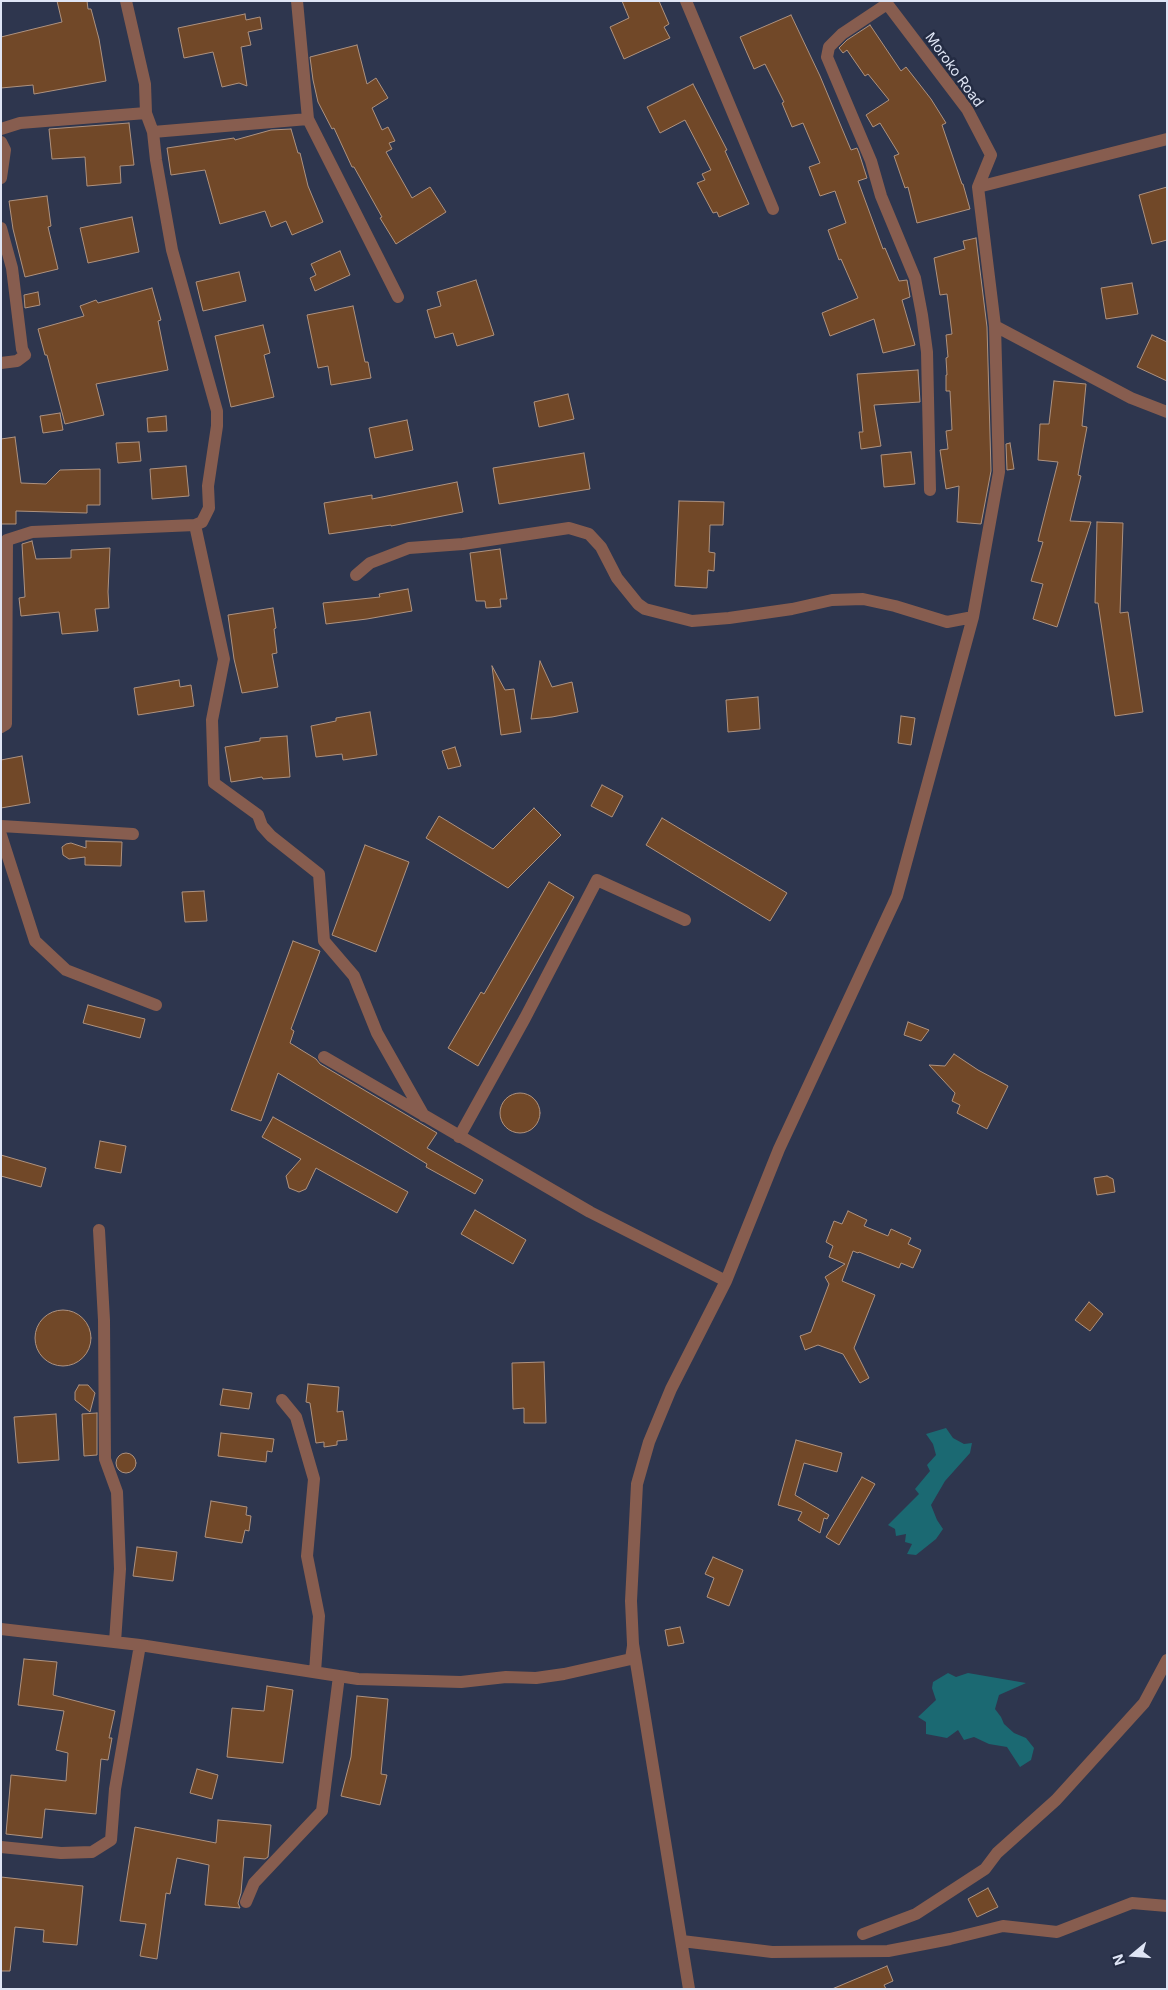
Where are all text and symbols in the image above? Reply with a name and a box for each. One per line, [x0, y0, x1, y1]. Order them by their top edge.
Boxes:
street label: Moroko Road [921, 29, 987, 111]
north arrow [1108, 1930, 1158, 1980]
text: N [1109, 1952, 1128, 1967]

